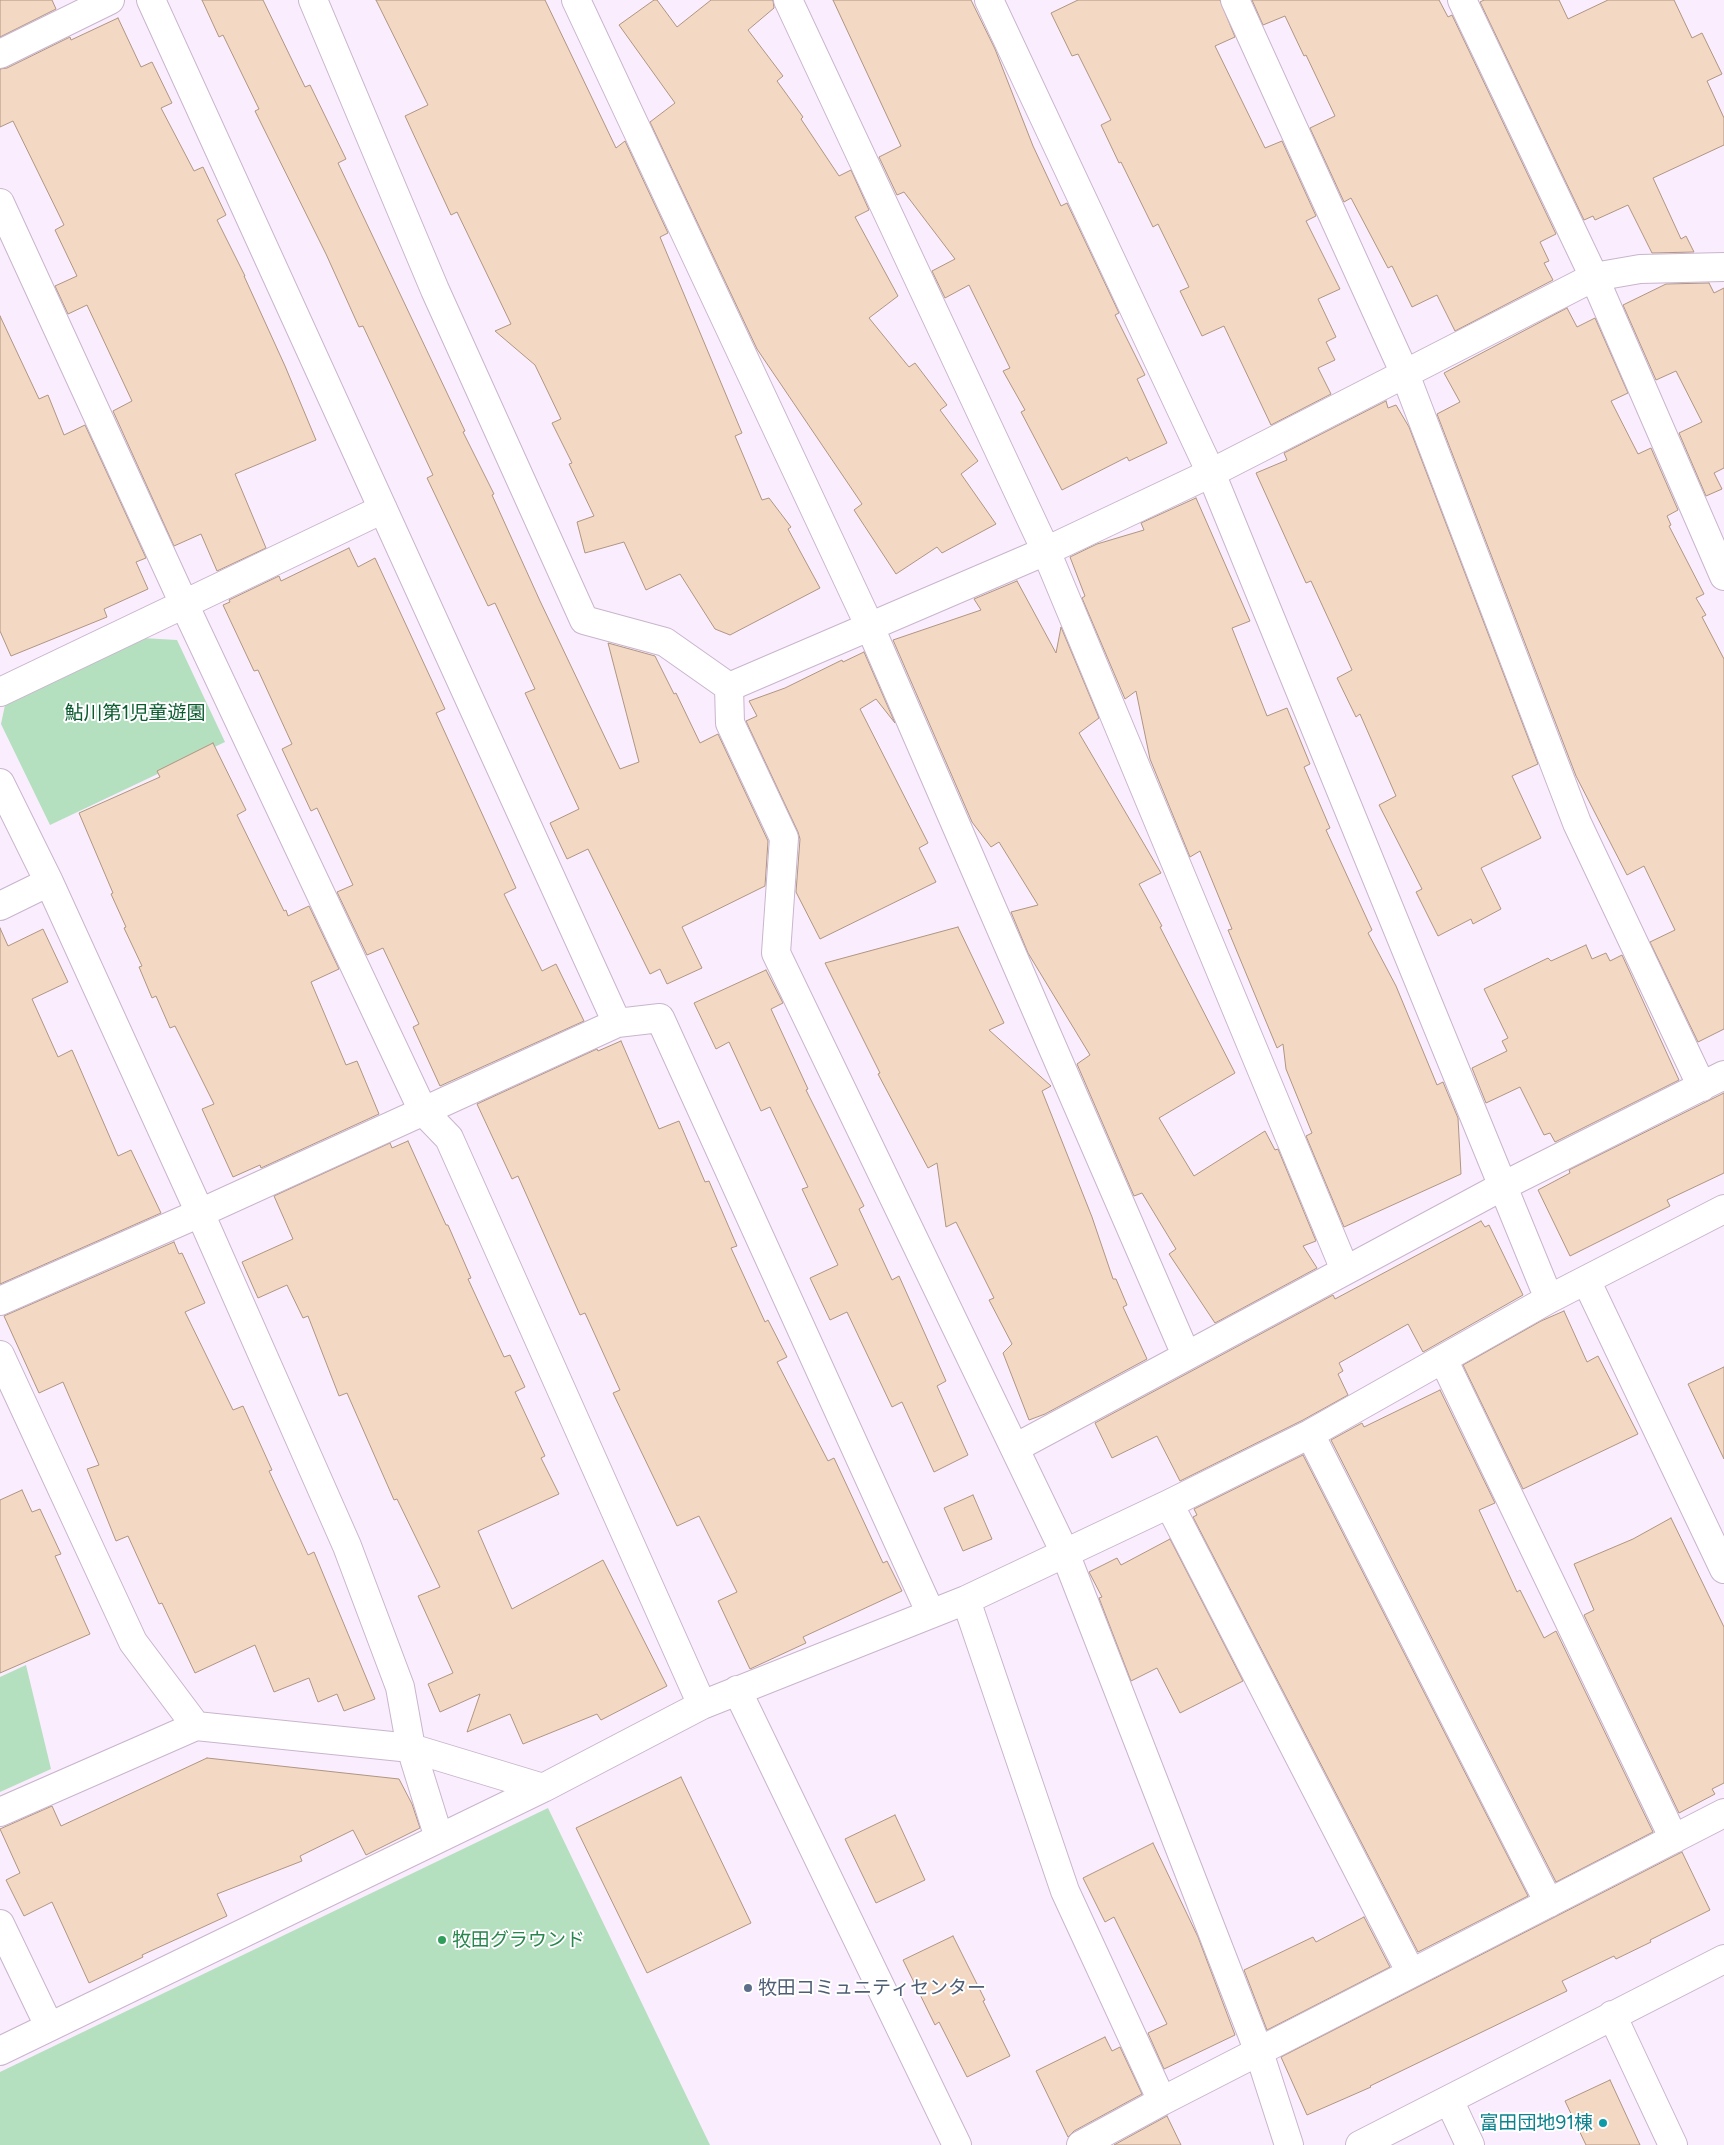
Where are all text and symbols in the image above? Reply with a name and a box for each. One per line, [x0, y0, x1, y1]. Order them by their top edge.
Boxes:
park label: 鮎川第1児童遊園 [65, 702, 205, 724]
place label: 牧田グラウンド [452, 1929, 585, 1951]
marker: 牧田グラウンド [436, 1934, 448, 1946]
place label: 牧田コミュニティセンター [758, 1977, 986, 1999]
marker: 牧田コミュニティセンター [742, 1982, 754, 1994]
place label: 富田団地91棟 [1479, 2112, 1593, 2134]
marker: 富田団地91棟 [1597, 2117, 1609, 2129]

